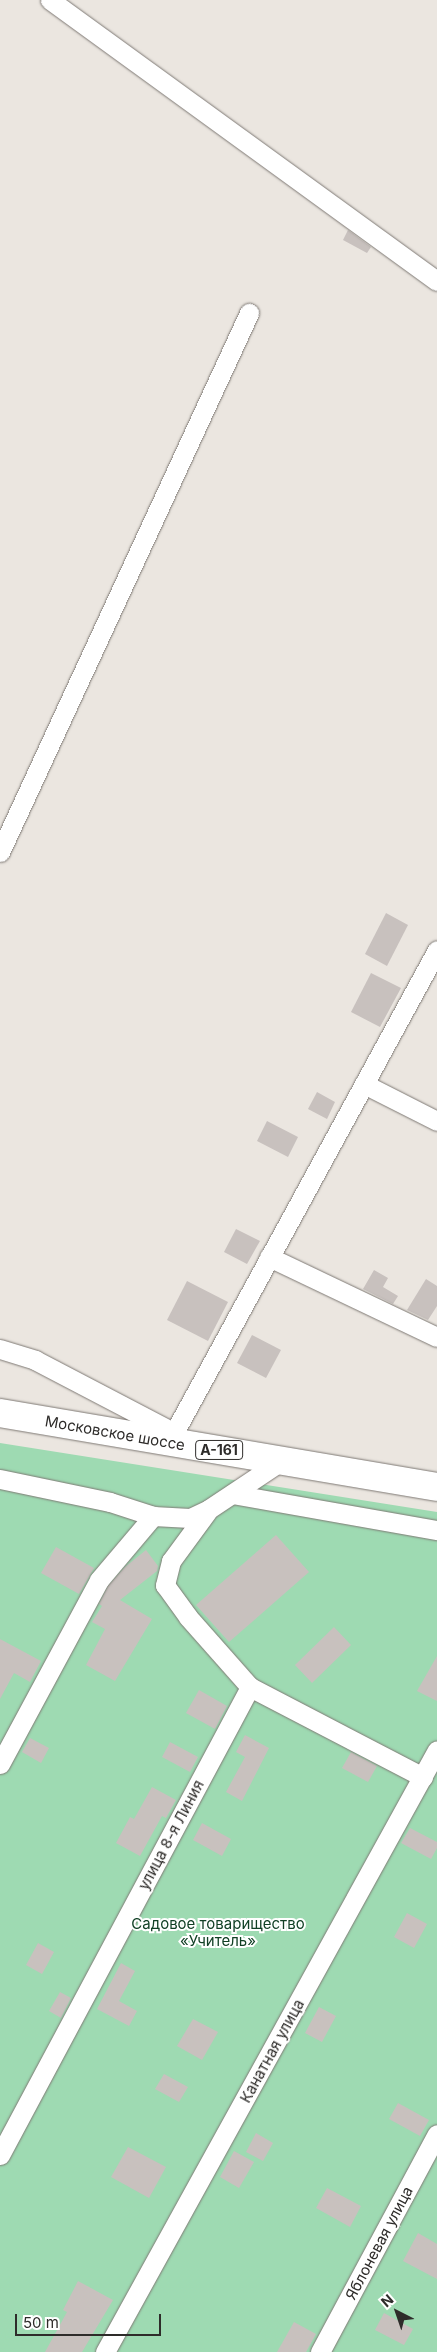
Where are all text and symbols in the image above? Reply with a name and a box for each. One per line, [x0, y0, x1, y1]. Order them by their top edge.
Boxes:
street label: Московское шоссе [44, 1412, 186, 1454]
road number: А-161 [194, 1438, 244, 1462]
street label: улица 8-я Линия [134, 1777, 208, 1893]
park label: Садовое товарищество «Учитель» [131, 1914, 305, 1949]
street label: Канатная улица [236, 1996, 308, 2106]
street label: Яблоневая улица [342, 2183, 416, 2303]
north arrow [372, 2287, 422, 2337]
text: N [377, 2290, 396, 2310]
scale bar [18, 2304, 164, 2336]
text: 50 m [23, 2313, 59, 2332]

